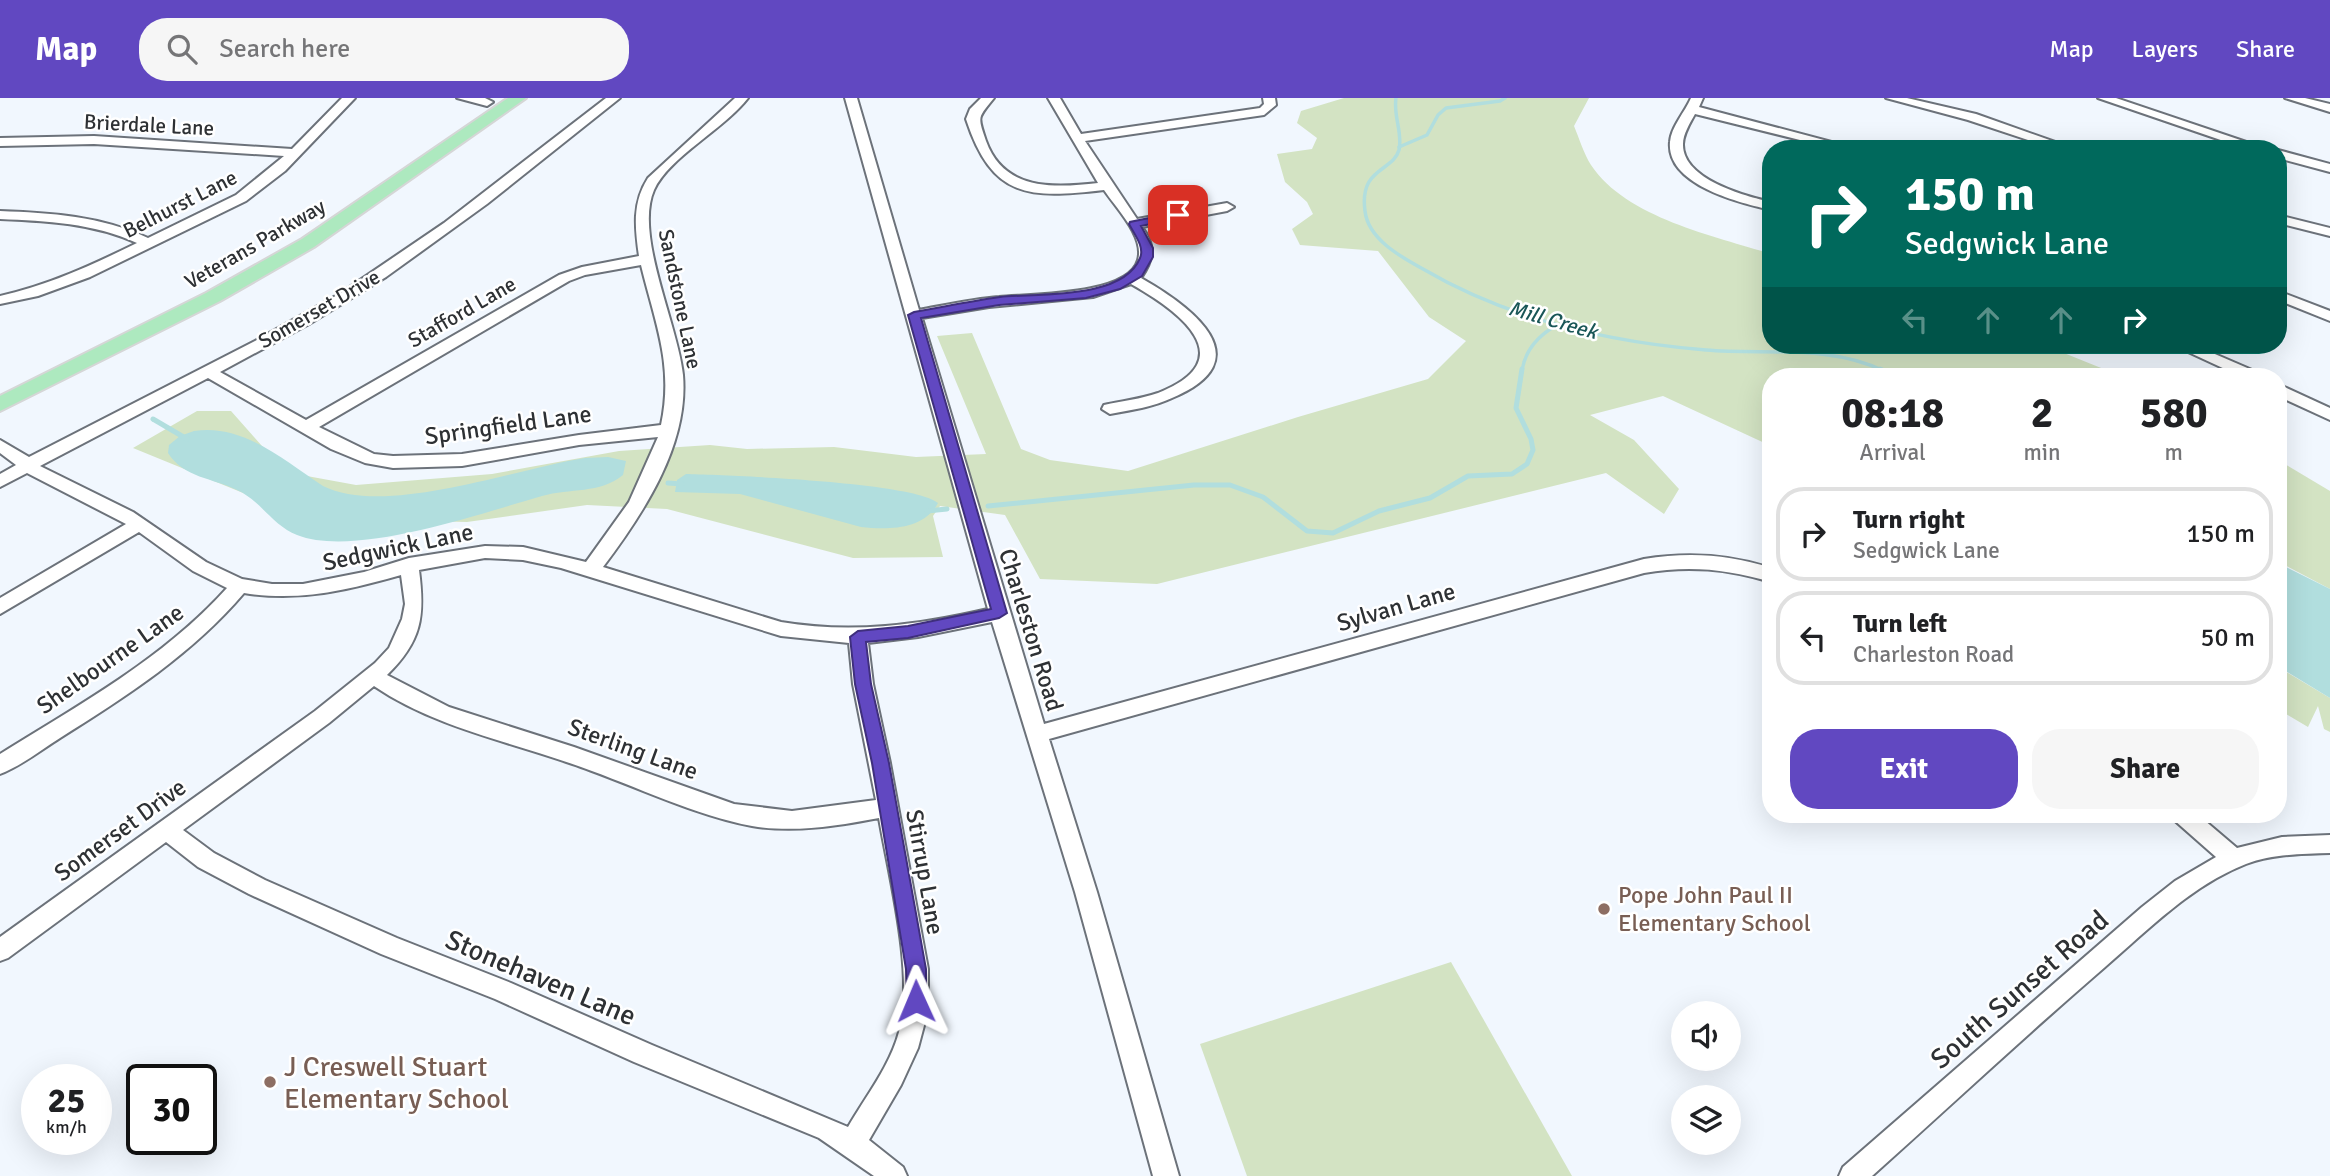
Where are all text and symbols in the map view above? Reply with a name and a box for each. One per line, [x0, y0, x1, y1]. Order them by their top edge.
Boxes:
search box [139, 18, 629, 81]
text: Map [35, 29, 97, 70]
icon: search [163, 30, 201, 68]
text: Search here [219, 33, 350, 65]
text: Map [2049, 34, 2094, 64]
text: Layers [2132, 34, 2198, 64]
text: Share [2236, 34, 2295, 64]
street label: Brierdale Lane [83, 109, 215, 141]
street label: Belhurst Lane [119, 164, 241, 244]
text: 150 m [1905, 164, 2035, 224]
icon: right [1790, 168, 1881, 259]
pin [1148, 185, 1208, 245]
street label: Veterans Parkway [180, 193, 330, 295]
icon: arrive [1159, 196, 1197, 234]
text: Sedgwick Lane [1905, 224, 2109, 263]
street label: Sandstone Lane [653, 227, 707, 371]
street label: Somerset Drive [254, 264, 384, 354]
street label: Stafford Lane [403, 271, 521, 353]
water label: Mill Creek [1506, 295, 1603, 346]
icon: left [1896, 301, 1934, 339]
icon: ahead [1969, 301, 2007, 339]
icon: ahead [2042, 301, 2080, 339]
icon: right [2115, 301, 2153, 339]
text: 08:18 [1841, 388, 1944, 439]
text: 2 [2031, 388, 2053, 439]
text: 580 [2140, 388, 2208, 439]
street label: Springfield Lane [423, 398, 593, 452]
text: Arrival [1860, 438, 1926, 467]
text: min [2023, 438, 2061, 467]
text: m [2165, 438, 2183, 467]
text: Turn right [1853, 504, 1965, 536]
icon: right [1794, 515, 1832, 553]
street label: Sedgwick Lane [320, 516, 476, 578]
text: 150 m [2186, 518, 2255, 550]
text: Sedgwick Lane [1853, 536, 2000, 565]
street label: Charleston Road [992, 545, 1070, 715]
street label: Sylvan Lane [1333, 576, 1459, 638]
street label: Shelbourne Lane [31, 597, 189, 721]
text: Turn left [1853, 608, 1947, 640]
icon: left [1794, 619, 1832, 657]
text: 50 m [2200, 622, 2255, 654]
text: Charleston Road [1853, 640, 2014, 669]
street label: Sterling Lane [564, 712, 702, 786]
button: Exit [1790, 729, 2018, 809]
button: Share [2032, 729, 2259, 809]
street label: Somerset Drive [48, 772, 192, 888]
street label: Stirrup Lane [899, 807, 951, 937]
place label: Pope John Paul II Elementary School [1618, 880, 1811, 938]
marker: Pope John Paul II Elementary School [1596, 901, 1612, 917]
street label: South Sunset Road [1924, 903, 2116, 1076]
street label: Stonehaven Lane [440, 922, 641, 1033]
position arrow [879, 964, 953, 1038]
map controls [1671, 1001, 1741, 1155]
button: sound [1671, 1001, 1741, 1071]
place label: J Creswell Stuart Elementary School [284, 1050, 509, 1116]
speed limit sign: 30 [126, 1064, 217, 1155]
marker: J Creswell Stuart Elementary School [262, 1074, 278, 1090]
text: 25 [48, 1079, 85, 1122]
button: layers [1671, 1085, 1741, 1155]
text: km/h [46, 1116, 87, 1138]

